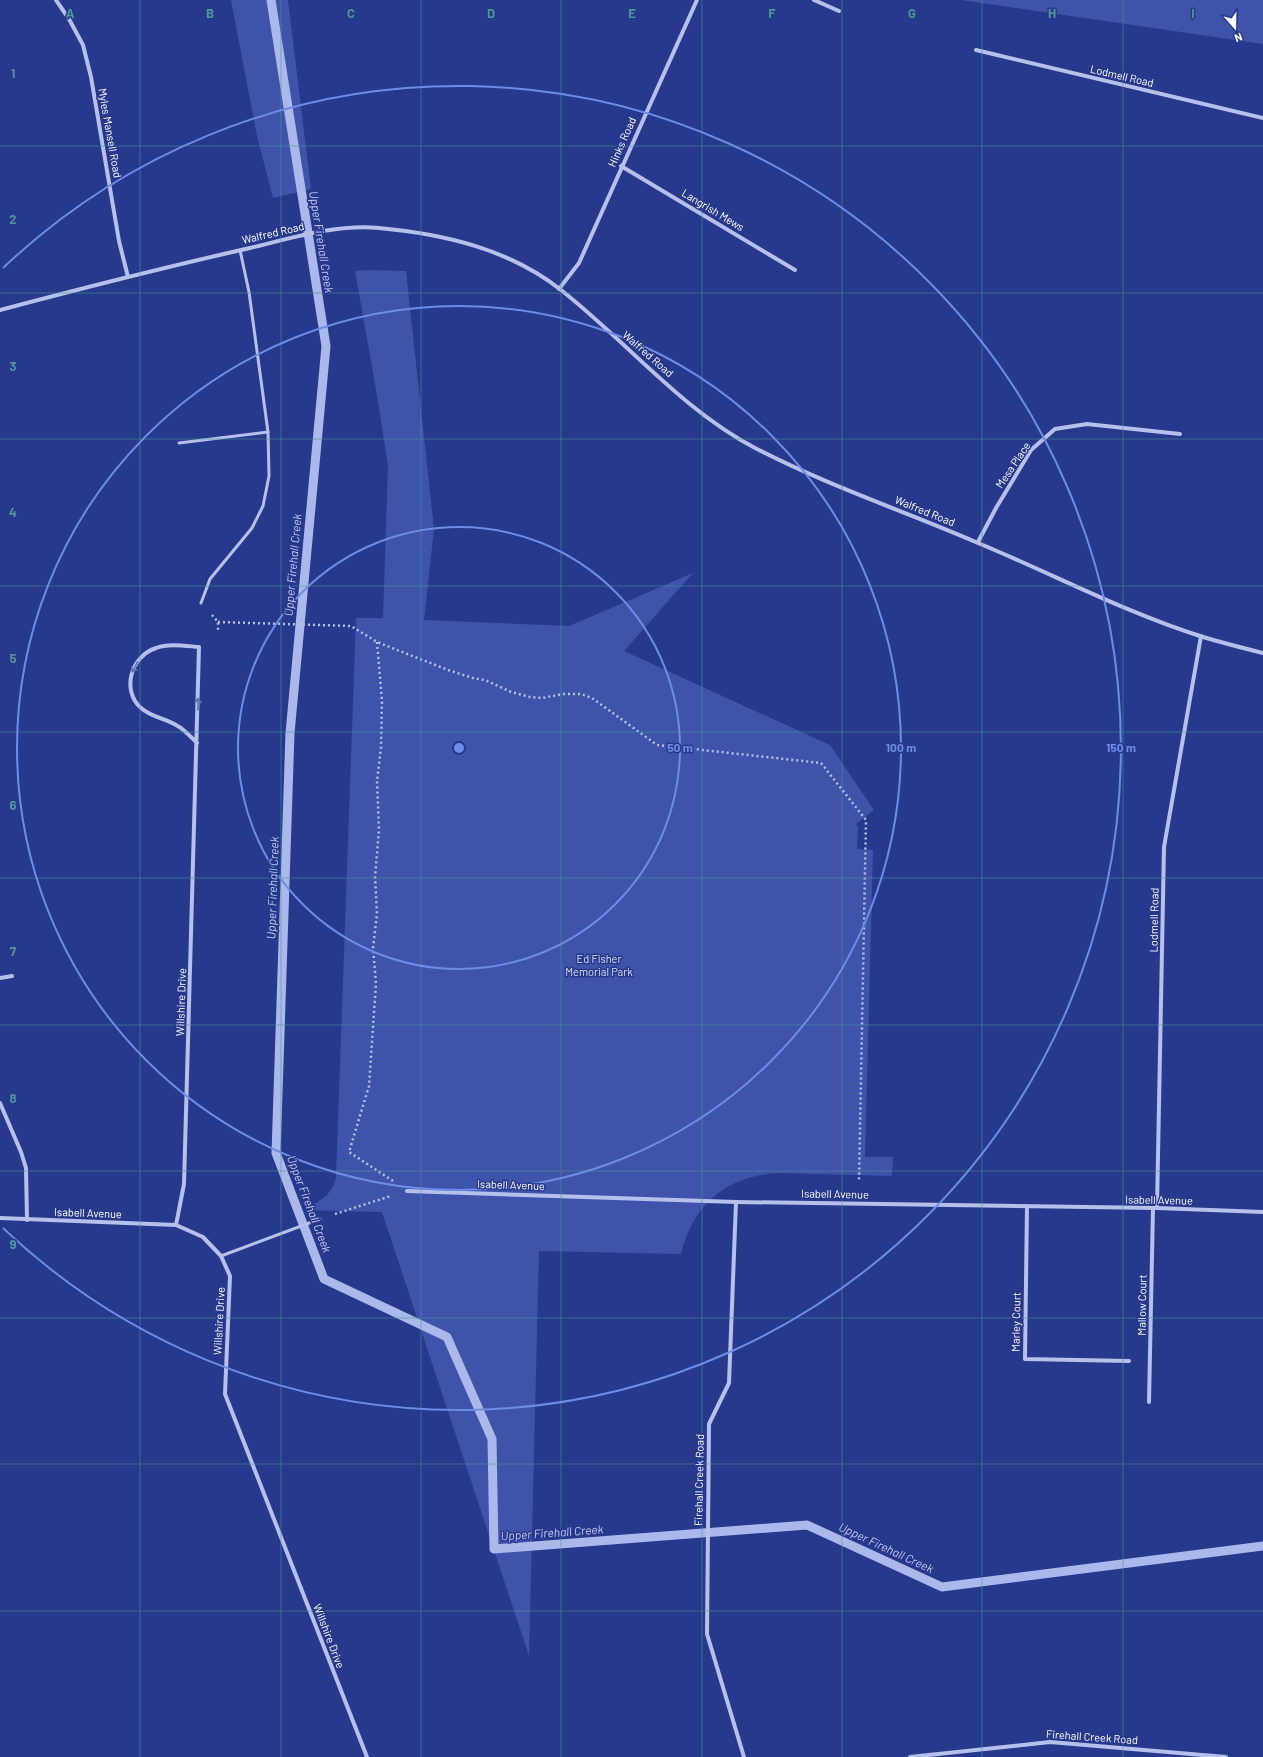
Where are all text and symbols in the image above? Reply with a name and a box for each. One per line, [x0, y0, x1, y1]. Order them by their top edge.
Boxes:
text: A [66, 5, 75, 21]
text: B [206, 5, 214, 21]
text: C [347, 5, 355, 21]
text: D [487, 5, 495, 21]
text: E [628, 5, 636, 21]
text: F [768, 5, 776, 21]
text: G [908, 5, 916, 21]
text: H [1048, 5, 1056, 21]
text: I [1191, 5, 1195, 21]
north arrow [1215, 8, 1255, 48]
text: N [1233, 31, 1244, 45]
street label: Lodmell Road [1089, 62, 1155, 89]
text: 1 [11, 65, 15, 81]
street label: Myles Mansell Road [96, 87, 125, 179]
street label: Hinks Road [605, 115, 638, 169]
street label: Langrish Mews [680, 186, 747, 233]
water label: Upper Firehall Creek [307, 190, 337, 294]
text: 2 [9, 211, 17, 227]
street label: Walfred Road [240, 219, 305, 246]
street label: Walfred Road [620, 328, 677, 379]
text: 3 [9, 358, 17, 374]
street label: Mesa Place [992, 439, 1033, 490]
street label: Walfred Road [893, 493, 957, 528]
text: 4 [9, 504, 17, 520]
water label: Upper Firehall Creek [281, 513, 303, 617]
text: 5 [9, 650, 17, 666]
one-way arrow [131, 661, 138, 673]
one-way arrow [194, 698, 201, 711]
text: 50 m [667, 740, 693, 754]
text: 100 m [886, 740, 916, 754]
text: 150 m [1106, 740, 1136, 754]
centre of rings [452, 741, 466, 755]
text: 6 [10, 797, 17, 813]
water label: Upper Firehall Creek [263, 836, 281, 940]
street label: Lodmell Road [1146, 888, 1161, 952]
text: 7 [10, 943, 17, 959]
park label: Ed Fisher Memorial Park [565, 952, 633, 978]
street label: Willshire Drive [173, 968, 188, 1036]
text: 8 [9, 1090, 17, 1106]
water label: Upper Firehall Creek [285, 1153, 335, 1254]
street label: Isabell Avenue [477, 1177, 545, 1192]
street label: Isabell Avenue [801, 1186, 869, 1201]
street label: Isabell Avenue [1125, 1192, 1193, 1207]
street label: Isabell Avenue [54, 1205, 122, 1220]
text: 9 [10, 1236, 17, 1252]
street label: Mallow Court [1134, 1274, 1149, 1336]
street label: Willshire Drive [210, 1287, 227, 1355]
street label: Marley Court [1008, 1292, 1023, 1352]
street label: Firehall Creek Road [691, 1434, 706, 1526]
water label: Upper Firehall Creek [837, 1519, 936, 1575]
water label: Upper Firehall Creek [500, 1521, 604, 1543]
street label: Willshire Drive [311, 1602, 348, 1670]
street label: Firehall Creek Road [1046, 1727, 1138, 1746]

